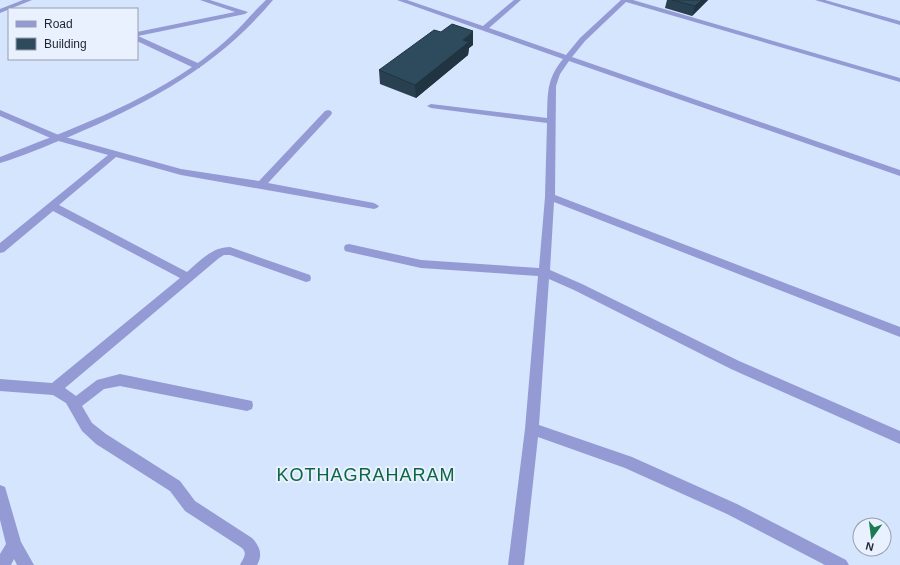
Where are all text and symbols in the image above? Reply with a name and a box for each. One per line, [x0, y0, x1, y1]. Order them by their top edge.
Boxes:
legend [8, 8, 138, 60]
text: Road [44, 17, 73, 31]
text: Building [44, 37, 87, 51]
district label: KOTHAGRAHARAM [276, 465, 456, 485]
north arrow [852, 517, 892, 557]
text: N [864, 540, 875, 553]

